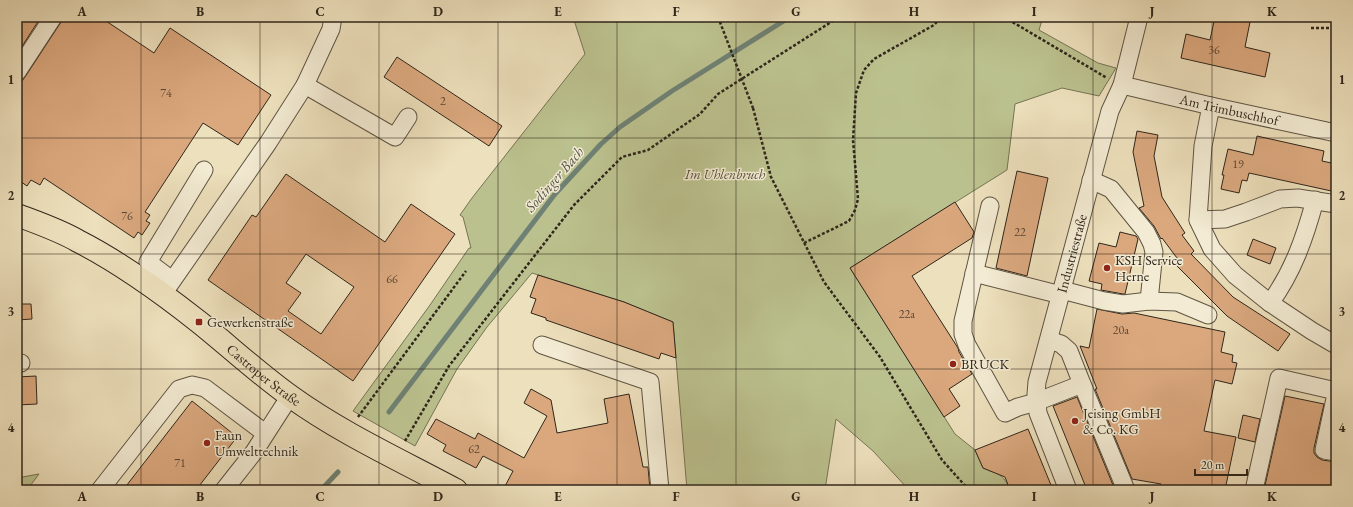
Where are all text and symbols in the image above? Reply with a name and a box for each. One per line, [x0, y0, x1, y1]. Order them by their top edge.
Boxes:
text: A [76, 3, 87, 20]
text: B [196, 3, 204, 20]
text: C [315, 3, 325, 20]
text: D [433, 3, 443, 20]
text: E [554, 3, 562, 20]
text: F [672, 3, 680, 20]
text: G [791, 3, 801, 20]
text: H [909, 3, 920, 20]
text: I [1032, 3, 1037, 20]
text: J [1148, 3, 1155, 20]
text: K [1267, 3, 1278, 20]
house number: 36 [1208, 42, 1220, 58]
text: 1 [8, 71, 15, 88]
text: 1 [1339, 71, 1346, 88]
house number: 74 [160, 85, 172, 101]
street label: Am Trimbuschhof [1177, 90, 1282, 130]
house number: 2 [440, 93, 446, 109]
water label: Sodinger Bach [520, 142, 588, 216]
house number: 19 [1232, 156, 1244, 172]
park label: Im Uhlenbruch [684, 165, 765, 183]
text: 2 [8, 187, 15, 204]
text: 2 [1339, 187, 1346, 204]
house number: 76 [121, 208, 133, 224]
street label: Industriestraße [1052, 211, 1091, 295]
house number: 22 [1014, 224, 1026, 240]
place label: KSH Service Herne [1115, 251, 1183, 285]
marker: KSH Service Herne [1102, 263, 1112, 273]
house number: 66 [386, 271, 398, 287]
text: 3 [8, 303, 15, 320]
text: 3 [1339, 303, 1346, 320]
house number: 22a [899, 306, 915, 322]
place label: Gewerkenstraße [207, 313, 294, 331]
marker: Gewerkenstraße [194, 317, 204, 327]
house number: 20a [1113, 322, 1129, 338]
street label: Castroper Straße [223, 340, 305, 410]
place label: BRUCK [961, 355, 1009, 373]
marker: BRUCK [948, 359, 958, 369]
place label: Jeising GmbH & Co. KG [1082, 404, 1161, 438]
marker: Jeising GmbH & Co. KG [1070, 416, 1080, 426]
text: 4 [8, 419, 15, 436]
text: 4 [1339, 419, 1346, 436]
place label: Faun Umwelttechnik [215, 426, 299, 460]
marker: Faun Umwelttechnik [202, 438, 212, 448]
house number: 62 [468, 441, 480, 457]
scale bar [1195, 451, 1247, 477]
house number: 71 [174, 455, 186, 471]
text: 20 m [1201, 457, 1225, 473]
text: A [76, 488, 87, 505]
text: B [196, 488, 204, 505]
text: C [315, 488, 325, 505]
text: D [433, 488, 443, 505]
text: E [554, 488, 562, 505]
text: F [672, 488, 680, 505]
text: G [791, 488, 801, 505]
text: H [909, 488, 920, 505]
text: I [1032, 488, 1037, 505]
text: J [1148, 488, 1155, 505]
text: K [1267, 488, 1278, 505]

